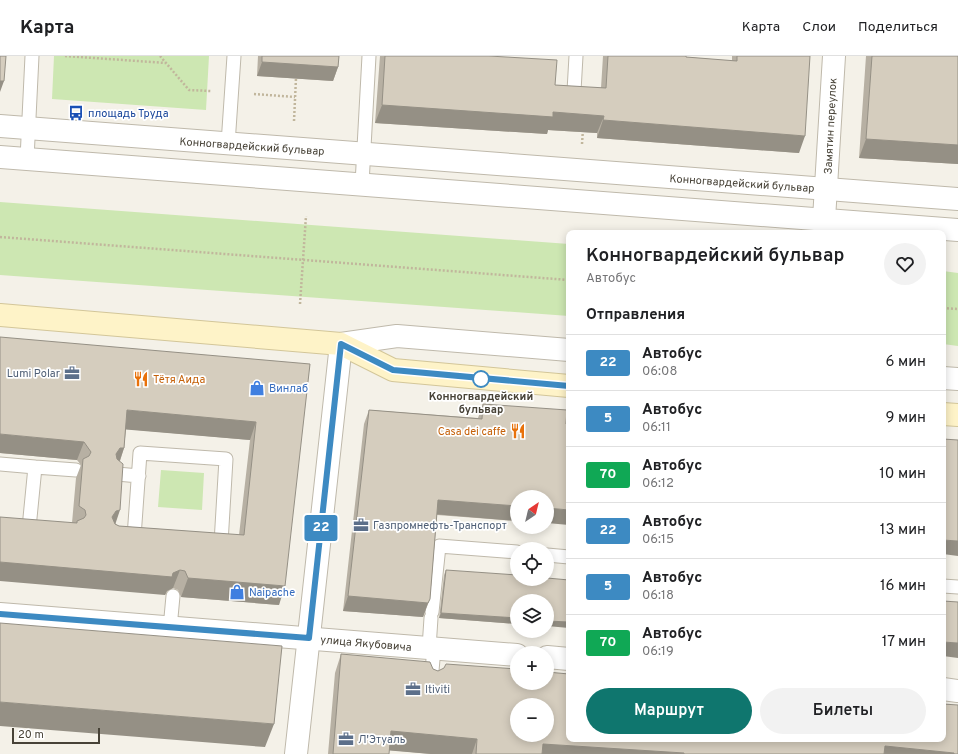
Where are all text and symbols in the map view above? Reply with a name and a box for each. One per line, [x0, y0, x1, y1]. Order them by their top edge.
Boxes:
text: Карта [20, 16, 74, 40]
text: Карта [742, 19, 780, 36]
text: Слои [802, 19, 836, 36]
text: Поделиться [858, 19, 938, 36]
street label: Замятин переулок [821, 77, 841, 175]
bus stop icon: площадь Труда [67, 104, 85, 122]
place label: площадь Труда [88, 107, 169, 121]
street label: Конногвардейский бульвар [179, 135, 325, 159]
street label: Конногвардейский бульвар [669, 172, 815, 196]
button: heart [884, 243, 926, 285]
text: Конногвардейский бульвар [586, 244, 844, 268]
text: Автобус [586, 271, 636, 287]
text: Отправления [586, 306, 685, 325]
text: Автобус [642, 345, 702, 364]
text: 6 мин [886, 353, 926, 372]
text: 22 [599, 354, 617, 371]
office icon: Lumi Рolar [63, 364, 81, 382]
text: 06:08 [642, 364, 677, 380]
place label: Lumi Рolar [7, 367, 61, 381]
restaurant icon: Тётя Аида [132, 370, 150, 388]
marker: Конногвардейский бульвар [472, 370, 490, 388]
place label: Тётя Аида [153, 373, 205, 387]
shop icon: Винлаб [248, 379, 266, 397]
place label: Винлаб [269, 382, 308, 396]
place label: Конногвардейский бульвар [429, 390, 533, 417]
text: Автобус [642, 401, 702, 420]
text: 9 мин [886, 409, 926, 428]
text: 5 [604, 410, 612, 427]
text: 06:11 [642, 420, 671, 436]
restaurant icon: Casa dei caffe [509, 422, 527, 440]
place label: Casa dei caffe [438, 425, 506, 439]
text: Автобус [642, 457, 702, 476]
text: 10 мин [879, 465, 926, 484]
text: 70 [600, 466, 616, 483]
text: 06:12 [642, 476, 674, 492]
north arrow [510, 490, 554, 534]
map controls [510, 490, 554, 742]
text: Автобус [642, 513, 702, 532]
line badge: 22 [303, 515, 339, 541]
office icon: Газпромнефть-Транспорт [352, 516, 370, 534]
text: 22 [312, 519, 330, 536]
place label: Газпромнефть-Транспорт [373, 519, 507, 533]
text: 13 мин [880, 521, 926, 540]
text: 22 [599, 522, 617, 539]
text: 06:15 [642, 532, 674, 548]
button: locate [510, 542, 554, 586]
text: Автобус [642, 569, 702, 588]
text: 16 мин [880, 577, 926, 596]
text: 5 [604, 578, 612, 595]
shop icon: Naipache [228, 583, 246, 601]
place label: Naipache [249, 586, 295, 600]
text: 06:18 [642, 588, 674, 604]
button: layers [510, 594, 554, 638]
text: Автобус [642, 625, 702, 644]
street label: улица Якубовича [320, 633, 412, 655]
text: 17 мин [882, 633, 926, 652]
text: 70 [600, 634, 616, 651]
text: 06:19 [642, 644, 674, 660]
button: + [510, 646, 554, 690]
office icon: Itiviti [404, 680, 422, 698]
place label: Itiviti [425, 683, 450, 697]
button: Маршрут [586, 688, 752, 734]
button: Билеты [760, 688, 926, 734]
button: − [510, 698, 554, 742]
scale bar [12, 726, 100, 745]
text: 20 m [18, 728, 44, 742]
office icon: Л'Этуаль [337, 730, 355, 748]
place label: Л'Этуаль [358, 733, 406, 747]

